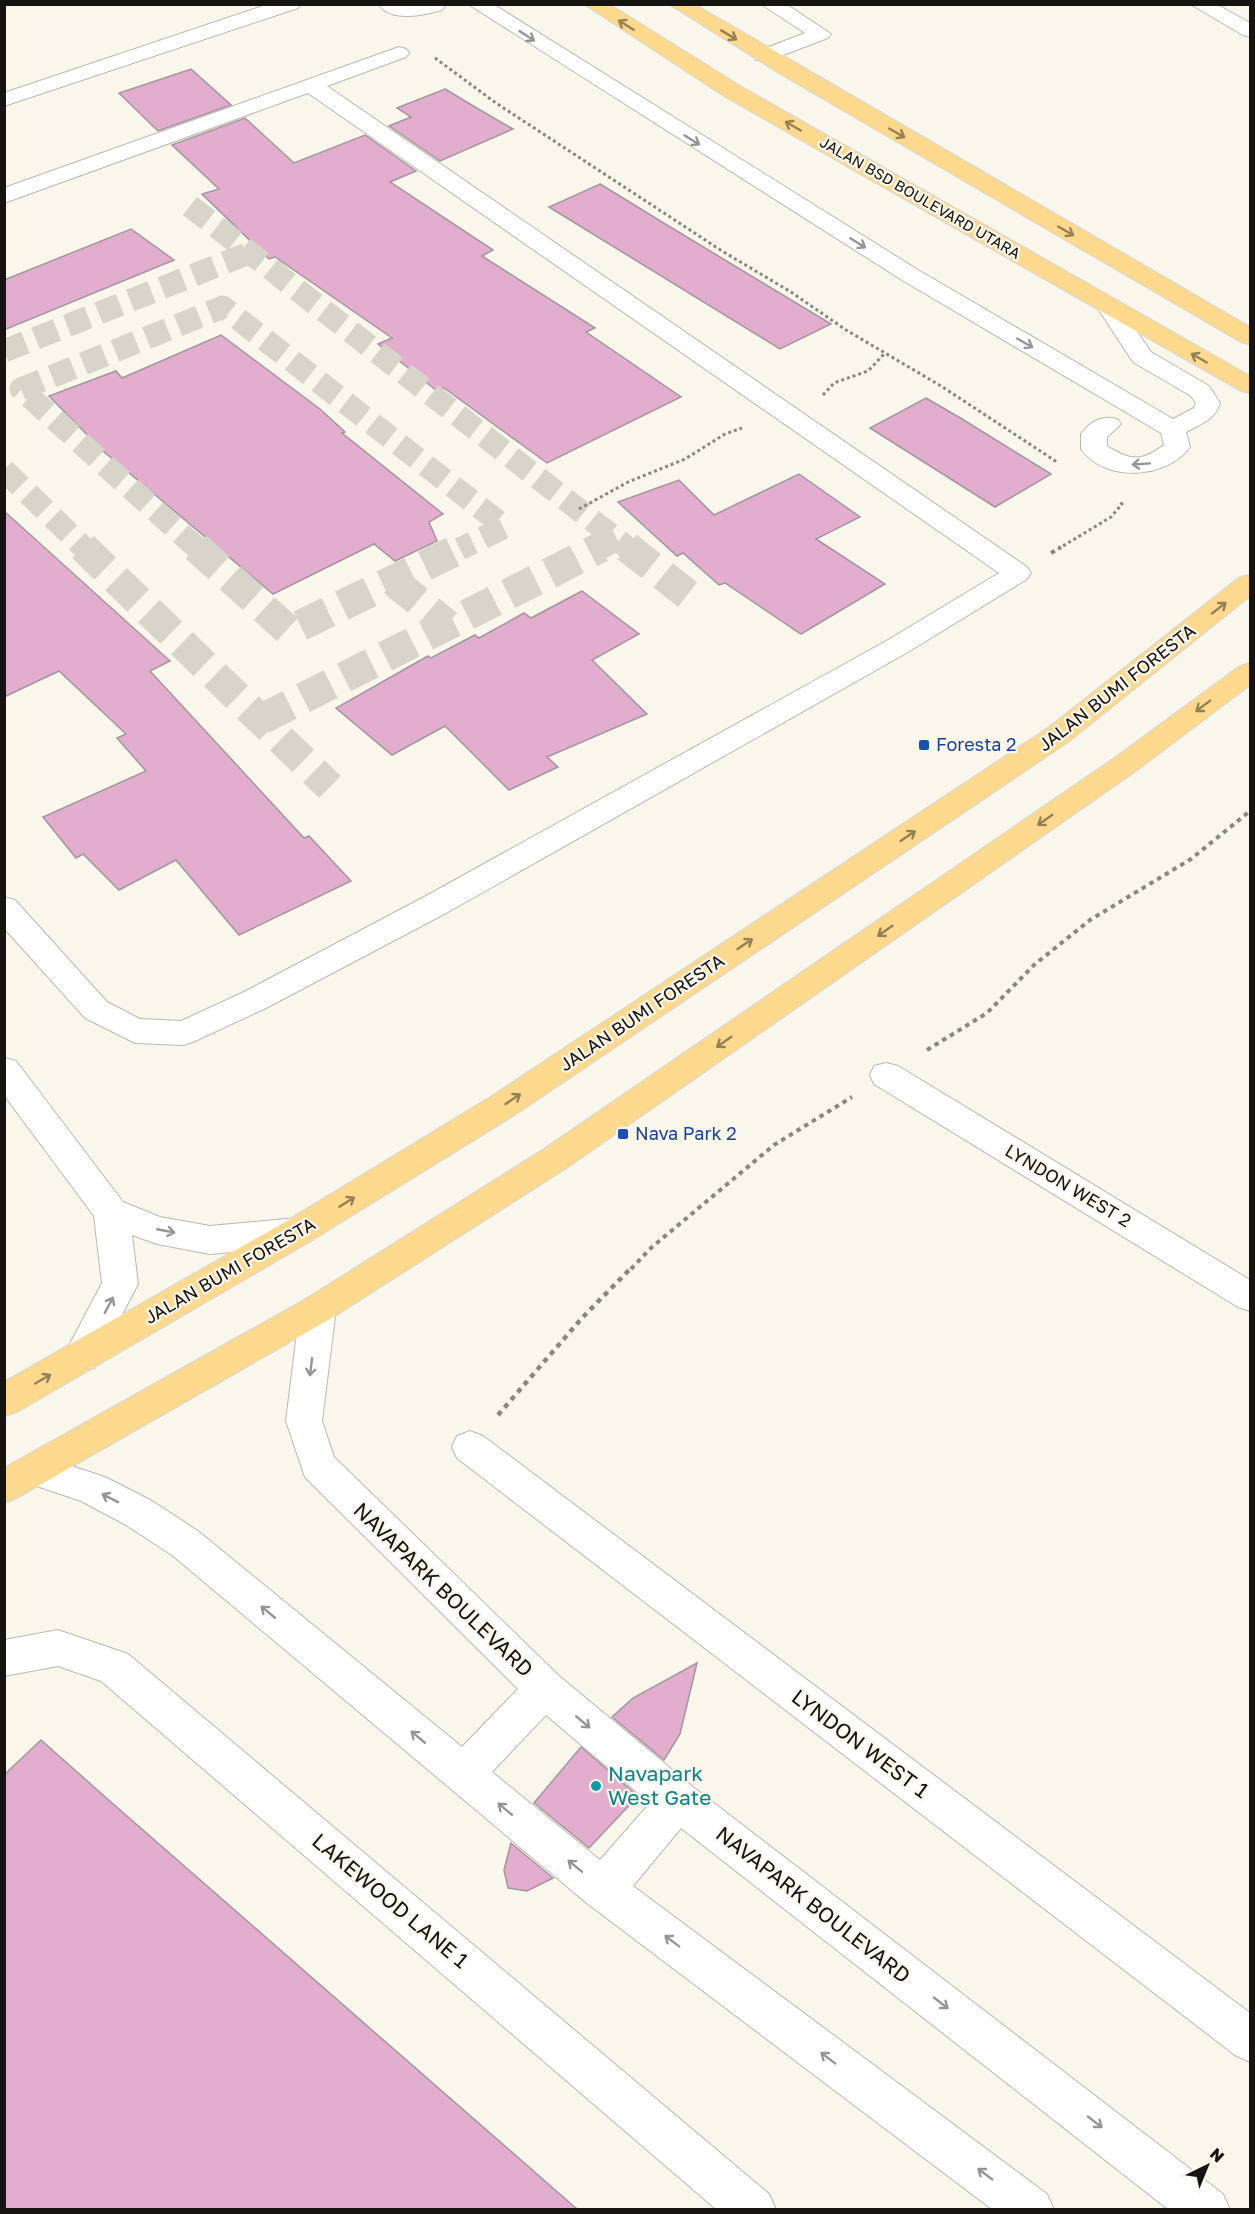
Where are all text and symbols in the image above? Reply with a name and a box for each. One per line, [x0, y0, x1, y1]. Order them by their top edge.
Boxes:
one-way arrow [618, 18, 635, 30]
one-way arrow [720, 29, 737, 41]
one-way arrow [518, 30, 535, 42]
one-way arrow [785, 119, 802, 131]
one-way arrow [888, 128, 905, 140]
street label: JALAN BSD BOULEVARD UTARA [817, 132, 1024, 262]
one-way arrow [683, 135, 700, 147]
one-way arrow [1057, 225, 1074, 237]
one-way arrow [849, 238, 866, 250]
one-way arrow [1016, 337, 1033, 349]
one-way arrow [1191, 352, 1208, 364]
one-way arrow [1132, 459, 1152, 470]
one-way arrow [1211, 601, 1227, 614]
street label: JALAN BUMI FORESTA [1033, 619, 1199, 755]
one-way arrow [1196, 700, 1212, 713]
place label: Foresta 2 [936, 733, 1016, 755]
marker: Foresta 2 [917, 738, 931, 752]
one-way arrow [1037, 814, 1054, 826]
one-way arrow [899, 830, 916, 843]
one-way arrow [877, 925, 893, 937]
one-way arrow [737, 938, 754, 951]
street label: JALAN BUMI FORESTA [555, 949, 728, 1075]
one-way arrow [717, 1036, 733, 1048]
one-way arrow [504, 1093, 521, 1105]
place label: Nava Park 2 [635, 1122, 737, 1144]
marker: Nava Park 2 [616, 1127, 630, 1141]
street label: LYNDON WEST 2 [1002, 1139, 1136, 1231]
one-way arrow [338, 1195, 355, 1207]
street label: JALAN BUMI FORESTA [140, 1212, 319, 1328]
one-way arrow [156, 1226, 176, 1237]
one-way arrow [104, 1297, 115, 1315]
one-way arrow [305, 1356, 316, 1376]
one-way arrow [34, 1373, 51, 1385]
one-way arrow [102, 1492, 120, 1503]
street label: NAVAPARK BOULEVARD [348, 1497, 539, 1682]
one-way arrow [261, 1605, 276, 1619]
street label: LYNDON WEST 1 [787, 1683, 934, 1803]
one-way arrow [575, 1715, 591, 1728]
one-way arrow [410, 1730, 426, 1743]
place label: Navapark West Gate [608, 1760, 711, 1810]
marker: Navapark West Gate [589, 1779, 603, 1793]
one-way arrow [497, 1802, 513, 1815]
street label: NAVAPARK BOULEVARD [711, 1820, 916, 1988]
street label: LAKEWOOD LANE 1 [307, 1827, 474, 1973]
one-way arrow [567, 1860, 583, 1873]
one-way arrow [665, 1935, 681, 1947]
one-way arrow [932, 1997, 948, 2009]
one-way arrow [821, 2052, 837, 2064]
one-way arrow [1087, 2116, 1103, 2129]
north arrow [1177, 2136, 1237, 2196]
text: N [1206, 2144, 1229, 2166]
one-way arrow [977, 2168, 993, 2181]

